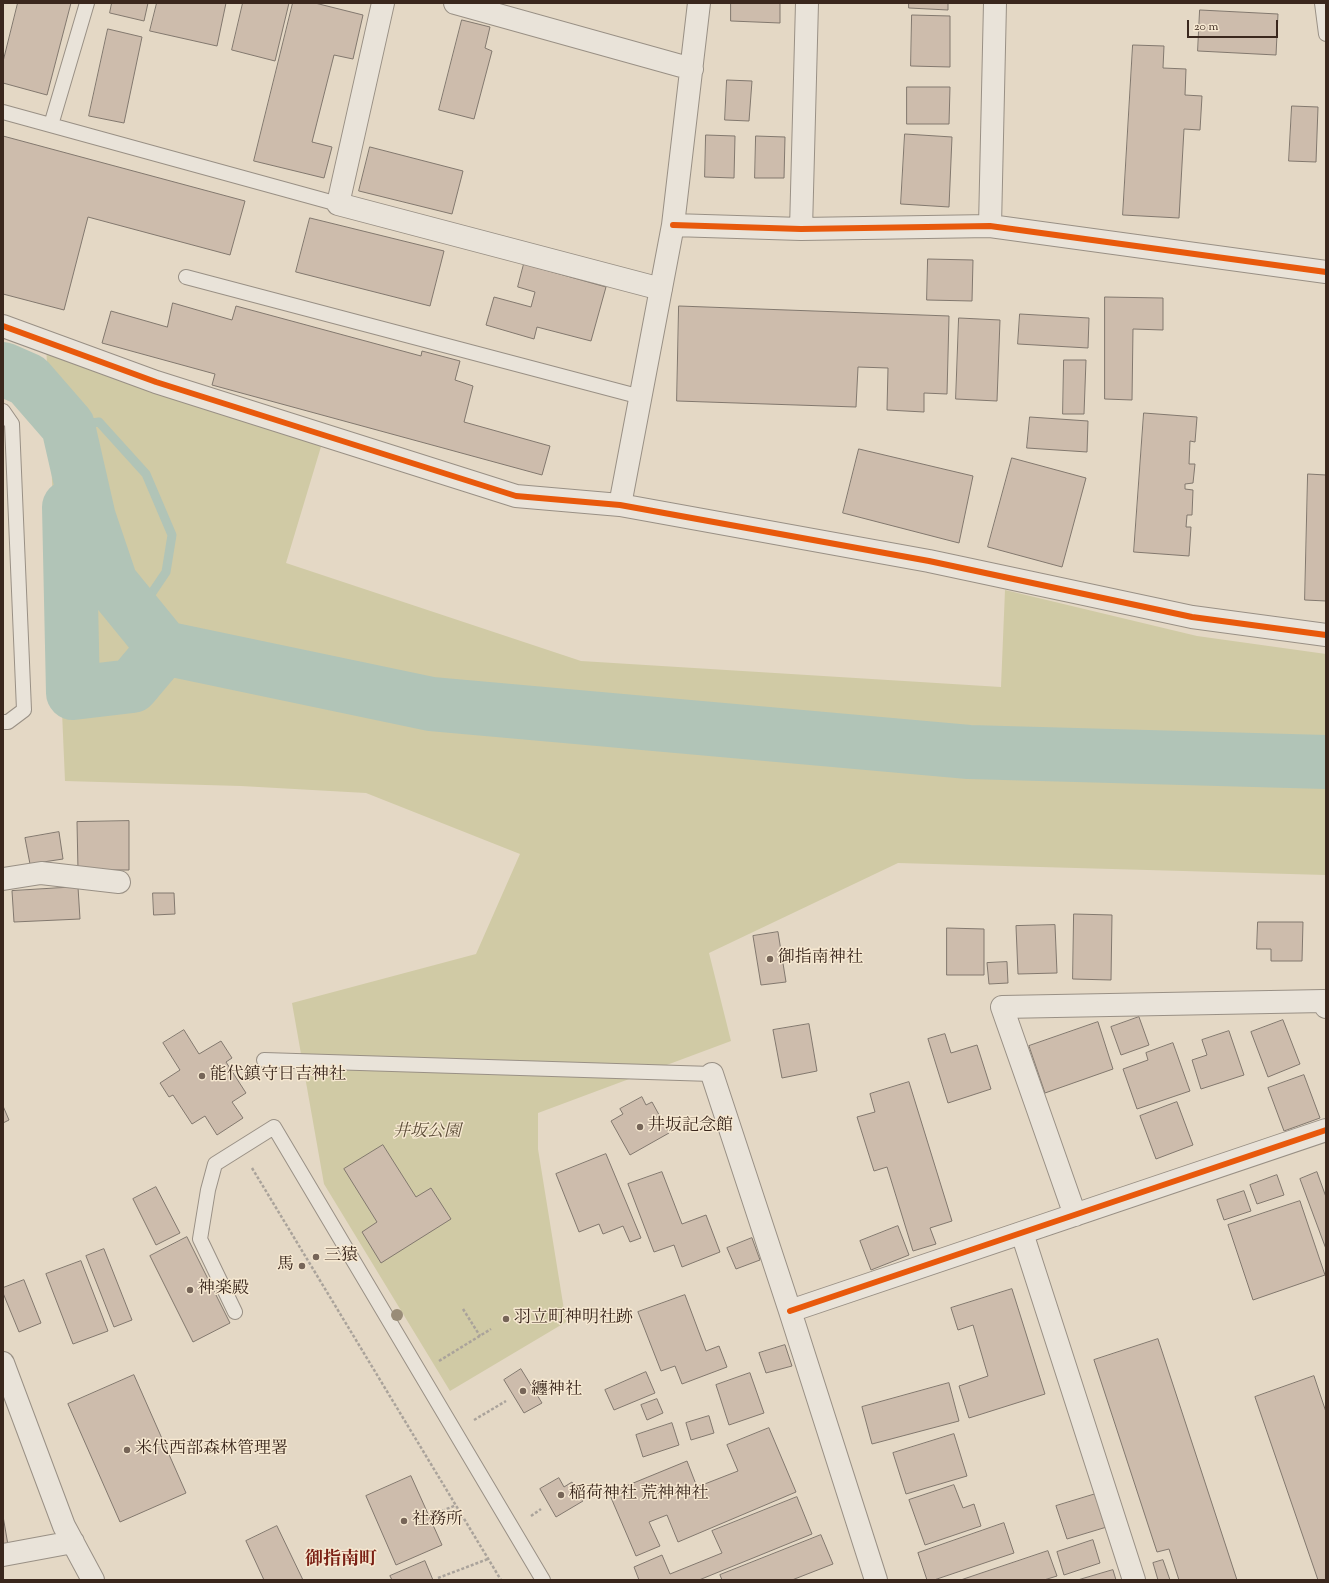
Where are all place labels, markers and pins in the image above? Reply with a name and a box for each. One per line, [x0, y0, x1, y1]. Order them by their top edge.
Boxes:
place label: 御指南神社 [778, 949, 863, 969]
marker: 御指南神社 [765, 954, 775, 964]
place label: 能代鎮守日吉神社 [210, 1066, 346, 1086]
marker: 能代鎮守日吉神社 [197, 1071, 207, 1081]
place label: 井坂記念館 [648, 1117, 733, 1137]
marker: 井坂記念館 [635, 1122, 645, 1132]
place label: 三猿 [324, 1247, 358, 1267]
marker: 三猿 [311, 1252, 321, 1262]
place label: 馬 [277, 1256, 294, 1276]
marker: 馬 [297, 1261, 307, 1271]
place label: 神楽殿 [198, 1280, 249, 1300]
marker: 神楽殿 [185, 1285, 195, 1295]
place label: 羽立町神明社跡 [514, 1309, 633, 1329]
marker: 羽立町神明社跡 [501, 1314, 511, 1324]
place label: 纏神社 [531, 1381, 582, 1401]
marker: 纏神社 [518, 1386, 528, 1396]
place label: 米代西部森林管理署 [135, 1440, 288, 1460]
marker: 米代西部森林管理署 [122, 1445, 132, 1455]
place label: 稲荷神社 荒神神社 [569, 1485, 709, 1505]
marker: 稲荷神社 荒神神社 [556, 1490, 566, 1500]
place label: 社務所 [412, 1511, 463, 1531]
marker: 社務所 [399, 1516, 409, 1526]

